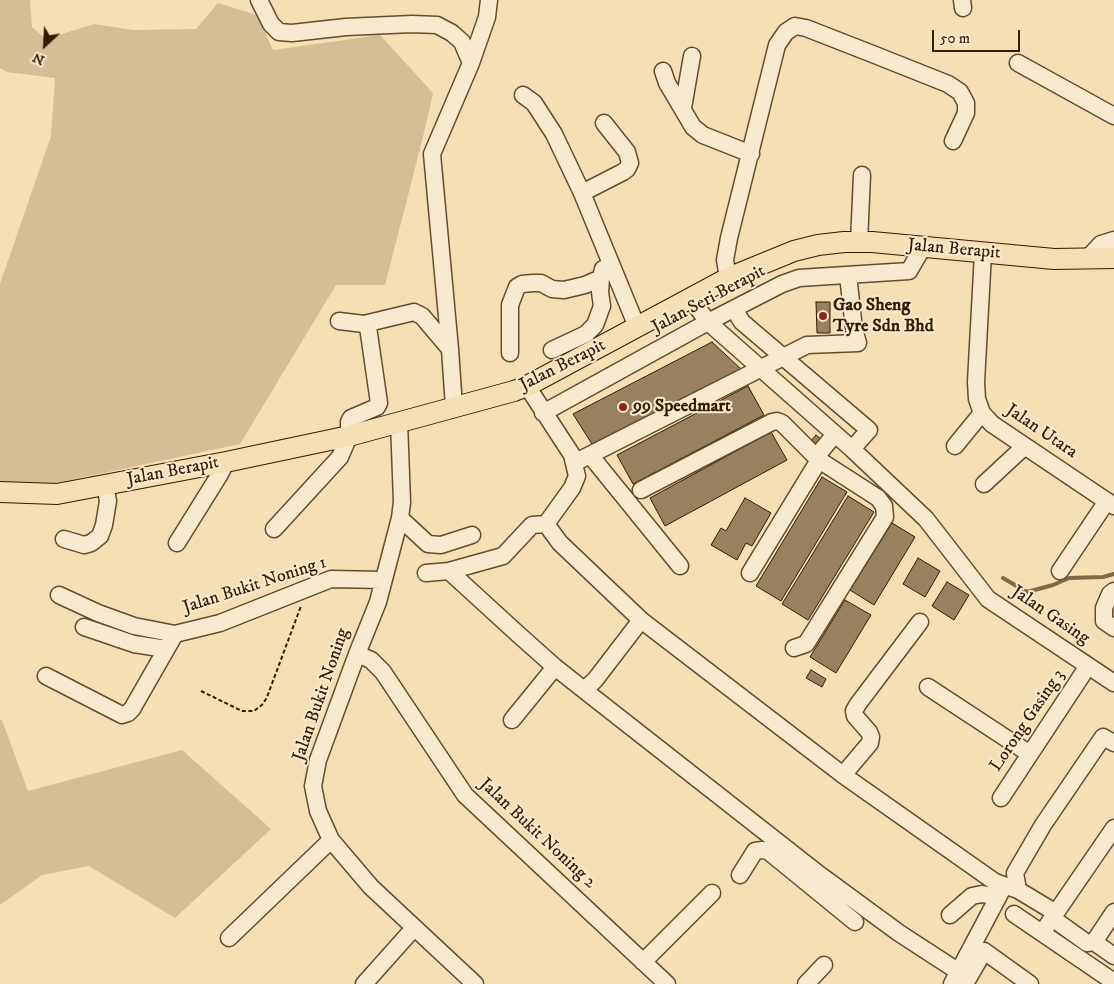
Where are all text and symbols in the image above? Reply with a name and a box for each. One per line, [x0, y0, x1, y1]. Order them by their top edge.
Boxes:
north arrow [20, 20, 70, 70]
scale bar [934, 20, 1022, 52]
text: 50 m [940, 29, 970, 48]
text: N [30, 48, 48, 69]
street label: Jalan Berapit [907, 235, 1001, 265]
street label: Jalan Seri Berapit [649, 261, 769, 339]
place label: Gao Sheng Tyre Sdn Bhd [833, 295, 934, 338]
marker: Gao Sheng Tyre Sdn Bhd [817, 310, 829, 322]
street label: Jalan Berapit [517, 335, 609, 397]
place label: 99 Speedmart [633, 396, 731, 418]
street label: Jalan Utara [1001, 400, 1081, 464]
marker: 99 Speedmart [617, 401, 629, 413]
street label: Jalan Berapit [125, 452, 221, 492]
street label: Jalan Bukit Noning 1 [180, 553, 330, 619]
street label: Jalan Gasing [1007, 582, 1093, 650]
street label: Jalan Bukit Noning [289, 626, 355, 764]
street label: Lorong Gasing 3 [986, 666, 1070, 776]
street label: Jalan Bukit Noning 2 [474, 774, 600, 894]

